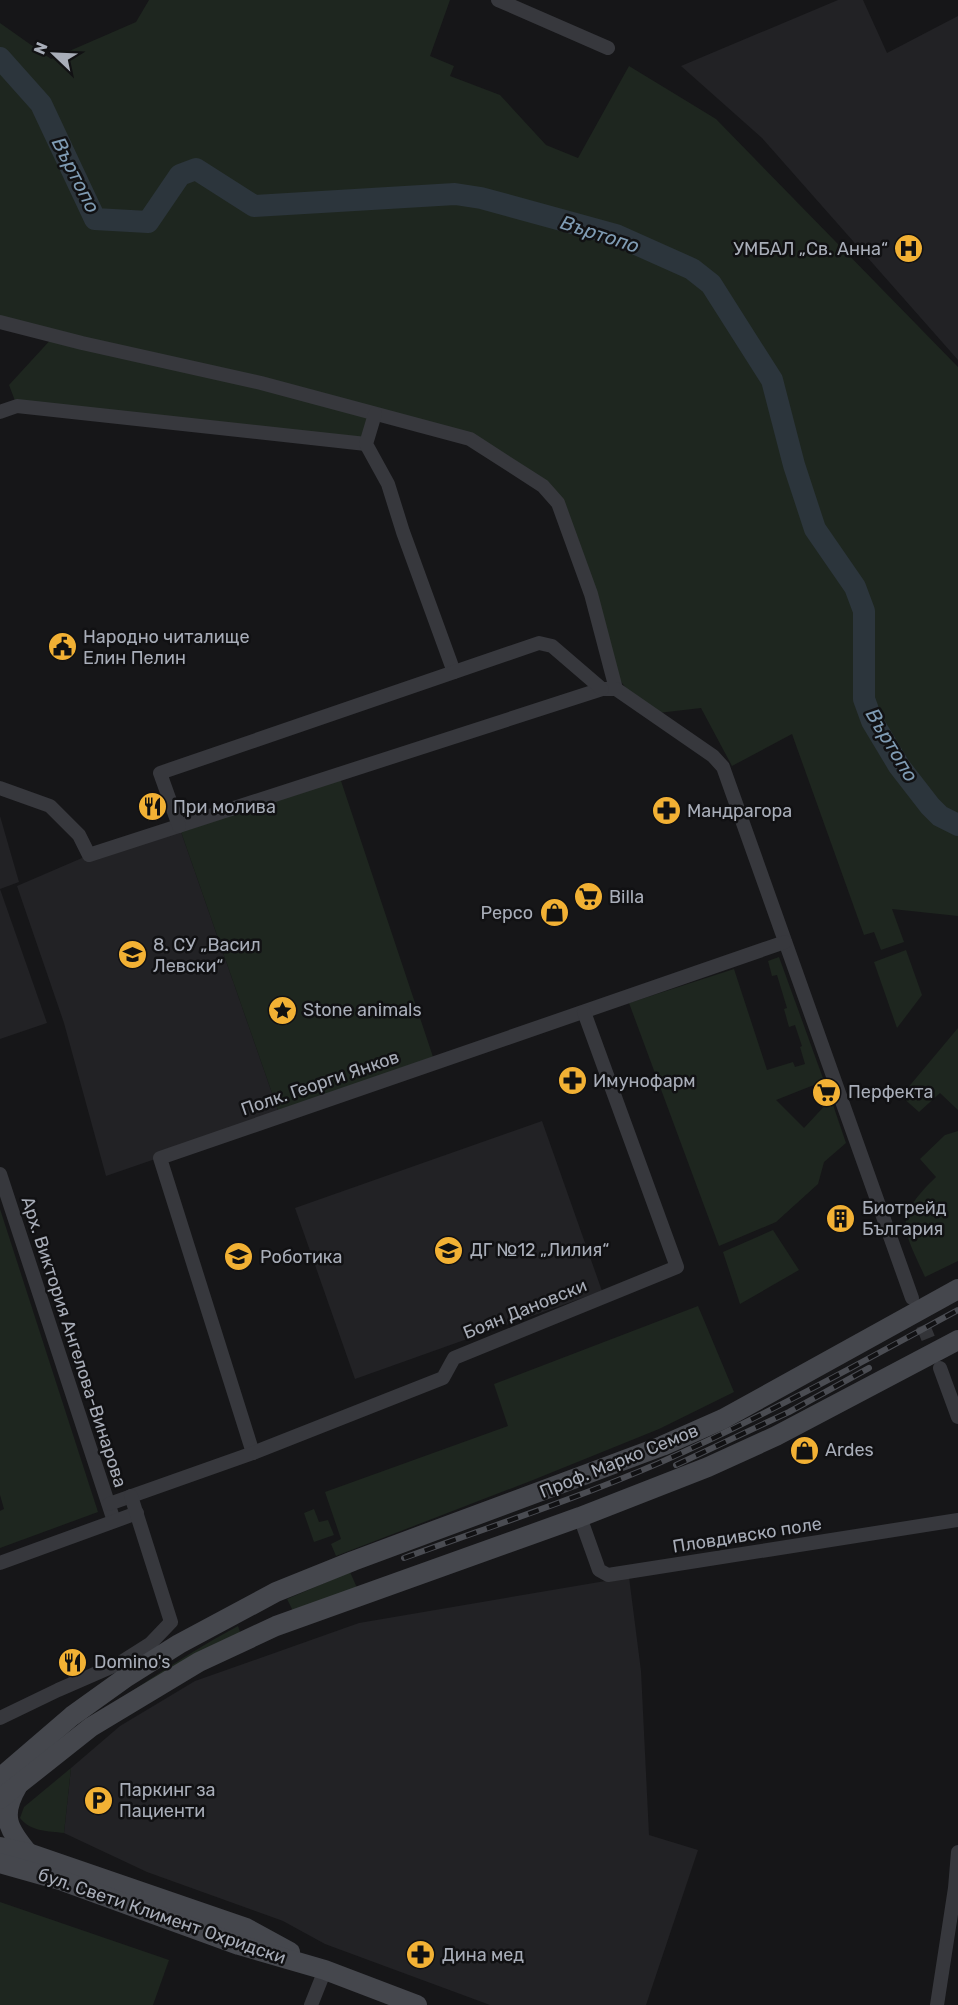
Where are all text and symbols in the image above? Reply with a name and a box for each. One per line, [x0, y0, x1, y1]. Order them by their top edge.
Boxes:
north arrow [24, 24, 84, 84]
text: N [30, 39, 52, 57]
water label: Въртопо [47, 133, 105, 217]
water label: Въртопо [557, 210, 643, 258]
hospital icon: УМБАЛ „Св. Анна“ [893, 233, 925, 265]
place label: УМБАЛ „Св. Анна“ [733, 238, 888, 260]
place label: Народно читалище Елин Пелин [83, 626, 249, 669]
public building icon: Народно читалище Елин Пелин [46, 631, 78, 663]
water label: Въртопо [861, 704, 923, 786]
restaurant icon: При молива [136, 791, 168, 823]
pharmacy icon: Мандрагора [650, 795, 682, 827]
place label: При молива [173, 796, 276, 818]
place label: Мандрагора [687, 800, 792, 822]
supermarket icon: Billa [572, 881, 604, 913]
place label: Billa [609, 886, 644, 908]
shop icon: Pepco [538, 897, 570, 929]
place label: Pepco [480, 902, 533, 924]
place label: 8. СУ „Васил Левски“ [153, 934, 261, 977]
school or university icon: 8. СУ „Васил Левски“ [116, 939, 148, 971]
place icon: Stone animals [266, 994, 298, 1026]
place label: Stone animals [303, 999, 422, 1021]
street label: Полк. Георги Янков [238, 1046, 402, 1120]
pharmacy icon: Имунофарм [556, 1065, 588, 1097]
place label: Имунофарм [593, 1070, 696, 1092]
supermarket icon: Перфекта [811, 1076, 843, 1108]
place label: Перфекта [848, 1081, 933, 1103]
street label: Арх. Виктория Ангелова-Винарова [16, 1194, 132, 1490]
place label: Биотрейд България [862, 1197, 947, 1240]
building icon: Биотрейд България [825, 1202, 857, 1234]
school or university icon: ДГ №12 „Лилия“ [433, 1234, 465, 1266]
place label: ДГ №12 „Лилия“ [470, 1239, 609, 1261]
school or university icon: Роботика [223, 1241, 255, 1273]
place label: Роботика [260, 1246, 342, 1268]
street label: Боян Дановски [460, 1274, 590, 1344]
street label: Проф. Марко Семов [536, 1419, 702, 1503]
shop icon: Ardes [788, 1434, 820, 1466]
place label: Ardes [825, 1439, 874, 1461]
street label: Пловдивско поле [671, 1512, 823, 1558]
restaurant icon: Domino's [57, 1646, 89, 1678]
place label: Domino's [94, 1651, 171, 1673]
place label: Паркинг за Пациенти [119, 1779, 215, 1822]
parking icon: Паркинг за Пациенти [82, 1784, 114, 1816]
street label: бул. Свети Климент Охридски [35, 1863, 289, 1969]
pharmacy icon: Дина мед [405, 1939, 437, 1971]
place label: Дина мед [442, 1944, 524, 1966]

